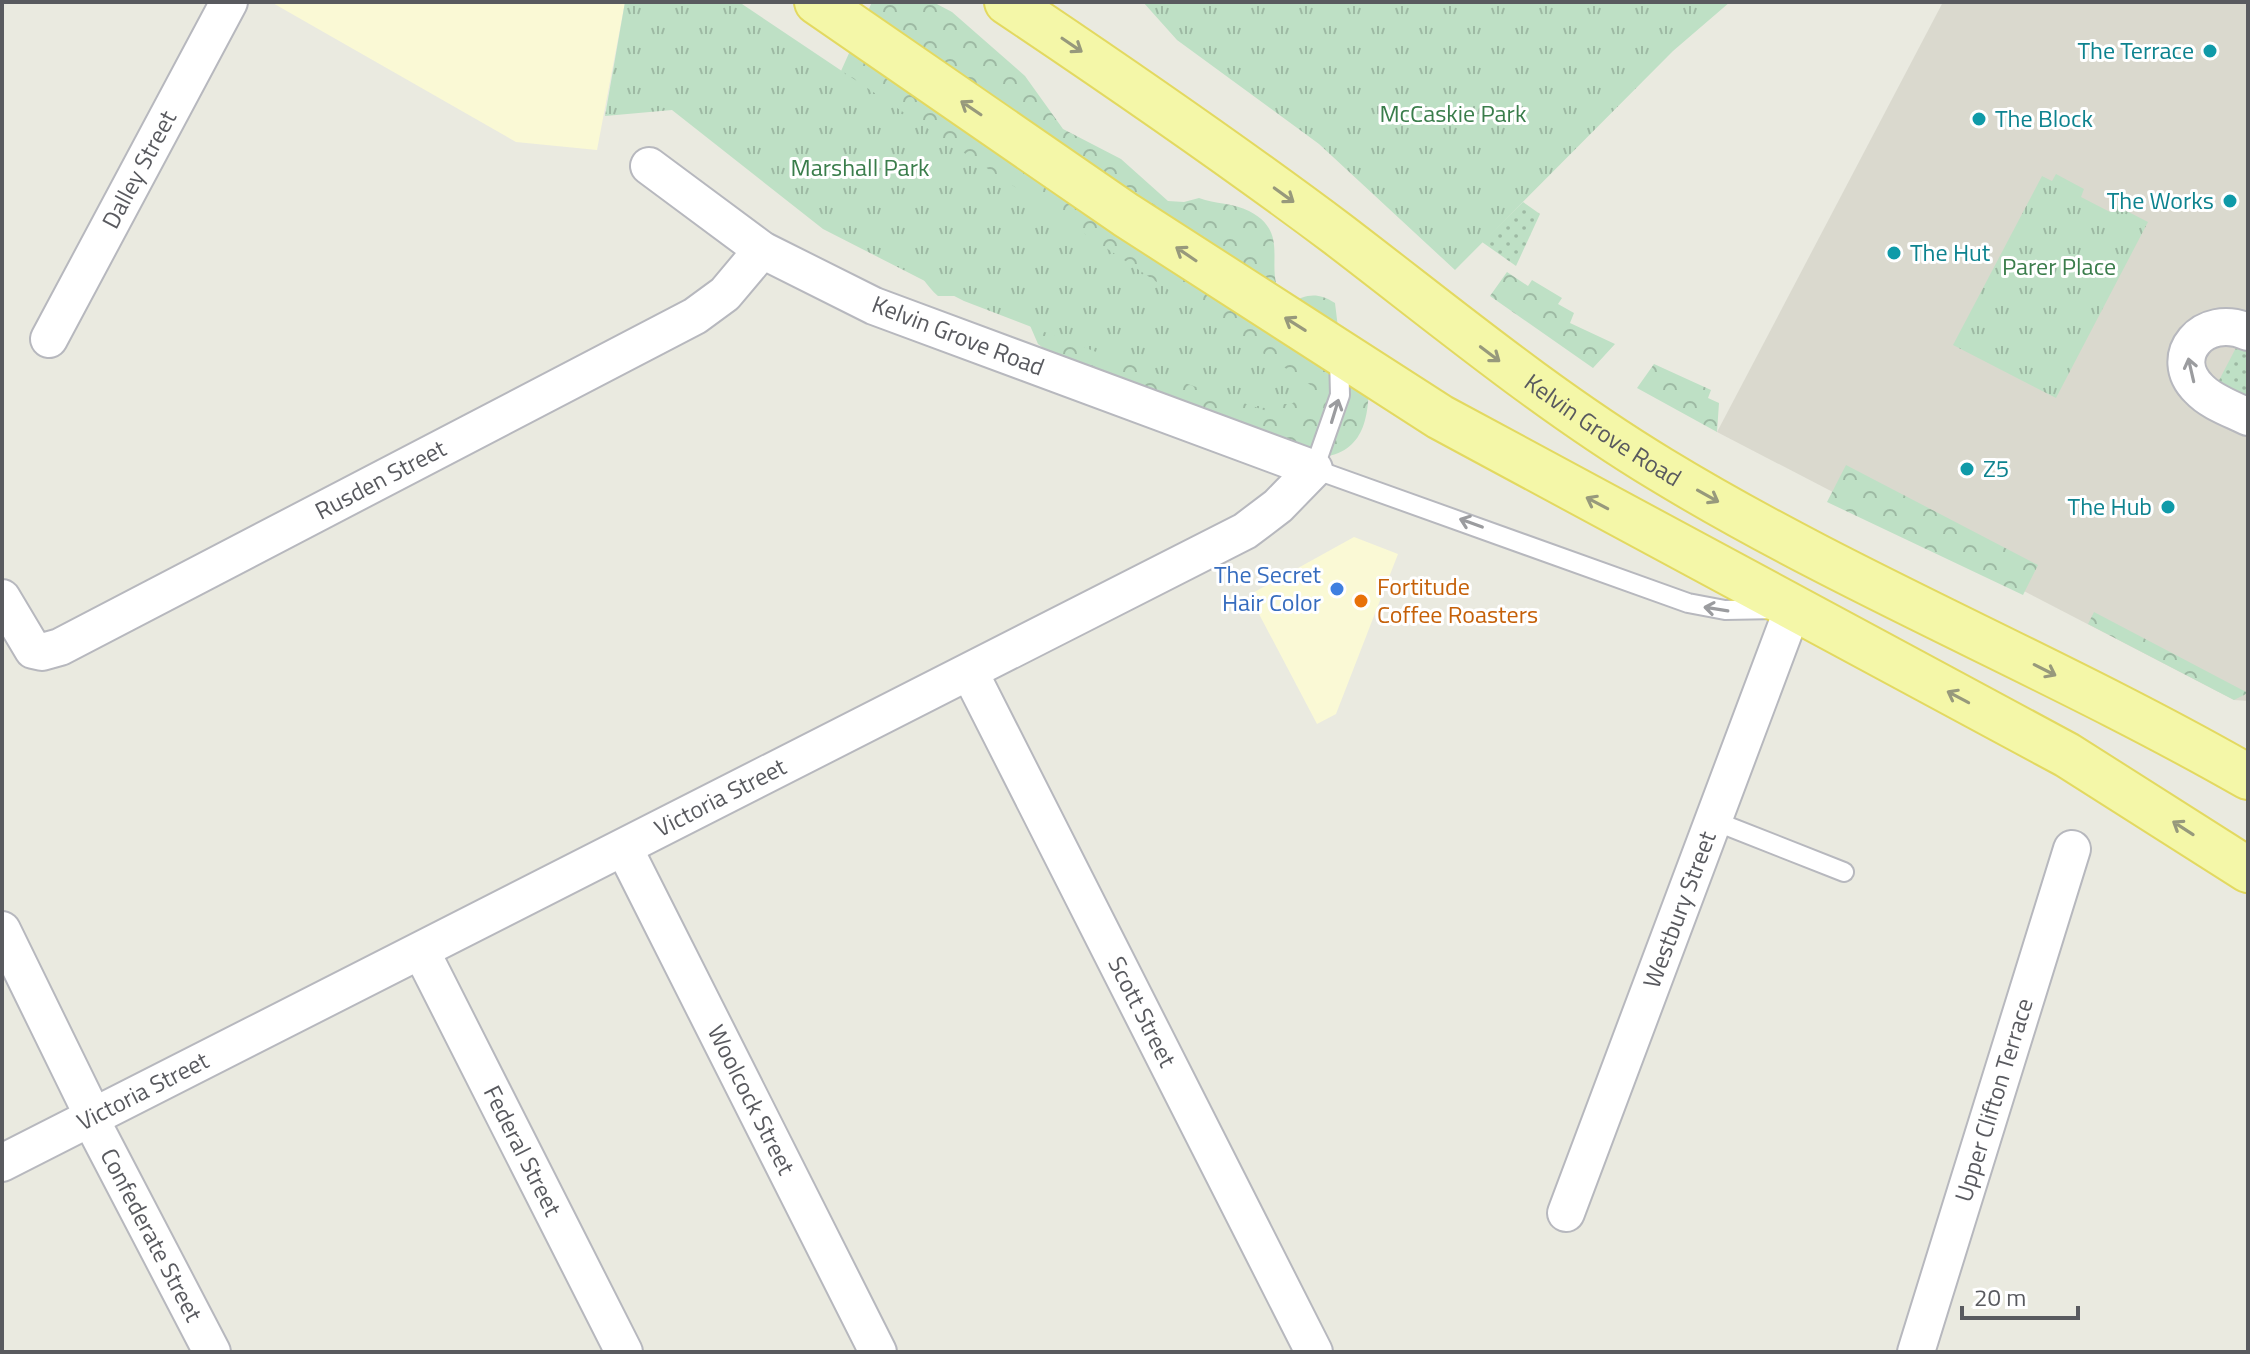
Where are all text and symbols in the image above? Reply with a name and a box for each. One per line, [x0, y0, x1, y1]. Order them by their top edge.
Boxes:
place label: The Terrace [2077, 32, 2194, 68]
one-way arrow [1060, 37, 1082, 53]
marker: The Terrace [2201, 42, 2219, 60]
park label: McCaskie Park [1380, 95, 1527, 131]
one-way arrow [961, 100, 983, 116]
place label: The Block [1995, 100, 2093, 136]
street label: Dalley Street [92, 103, 185, 235]
marker: The Block [1970, 110, 1988, 128]
park label: Marshall Park [791, 149, 930, 185]
place label: The Works [2107, 182, 2214, 218]
one-way arrow [1273, 187, 1294, 204]
marker: The Works [2221, 192, 2239, 210]
place label: The Hut [1910, 234, 1991, 270]
marker: The Hut [1885, 244, 1903, 262]
one-way arrow [1176, 246, 1198, 263]
park label: Parer Place [2002, 248, 2116, 284]
street label: Kelvin Grove Road [867, 286, 1050, 384]
one-way arrow [1284, 316, 1307, 332]
one-way arrow [1479, 345, 1500, 362]
one-way arrow [2183, 358, 2198, 383]
street label: Kelvin Grove Road [1517, 364, 1689, 495]
one-way arrow [1328, 399, 1343, 425]
street label: Rusden Street [308, 430, 453, 528]
place label: Z5 [1983, 450, 2009, 486]
marker: Z5 [1958, 460, 1976, 478]
one-way arrow [1696, 488, 1719, 504]
place label: The Hub [2068, 488, 2152, 524]
one-way arrow [1585, 495, 1609, 510]
marker: The Hub [2159, 498, 2177, 516]
one-way arrow [1459, 515, 1483, 529]
place label: The Secret Hair Color [1214, 556, 1322, 620]
place label: Fortitude Coffee Roasters [1377, 568, 1538, 632]
marker: The Secret Hair Color [1328, 580, 1346, 598]
marker: Fortitude Coffee Roasters [1352, 592, 1370, 610]
one-way arrow [1704, 601, 1729, 616]
one-way arrow [2033, 663, 2057, 678]
one-way arrow [1947, 688, 1971, 704]
street label: Victoria Street [648, 748, 793, 845]
one-way arrow [2172, 820, 2194, 836]
street label: Westbury Street [1633, 825, 1725, 993]
street label: Scott Street [1099, 950, 1186, 1074]
street label: Upper Clifton Terrace [1945, 993, 2042, 1206]
street label: Woolcock Street [699, 1018, 805, 1181]
street label: Victoria Street [70, 1042, 215, 1139]
street label: Federal Street [475, 1079, 572, 1222]
street label: Confederate Street [92, 1141, 212, 1328]
scale bar [1962, 1270, 2078, 1320]
text: 20 m [1974, 1279, 2026, 1315]

